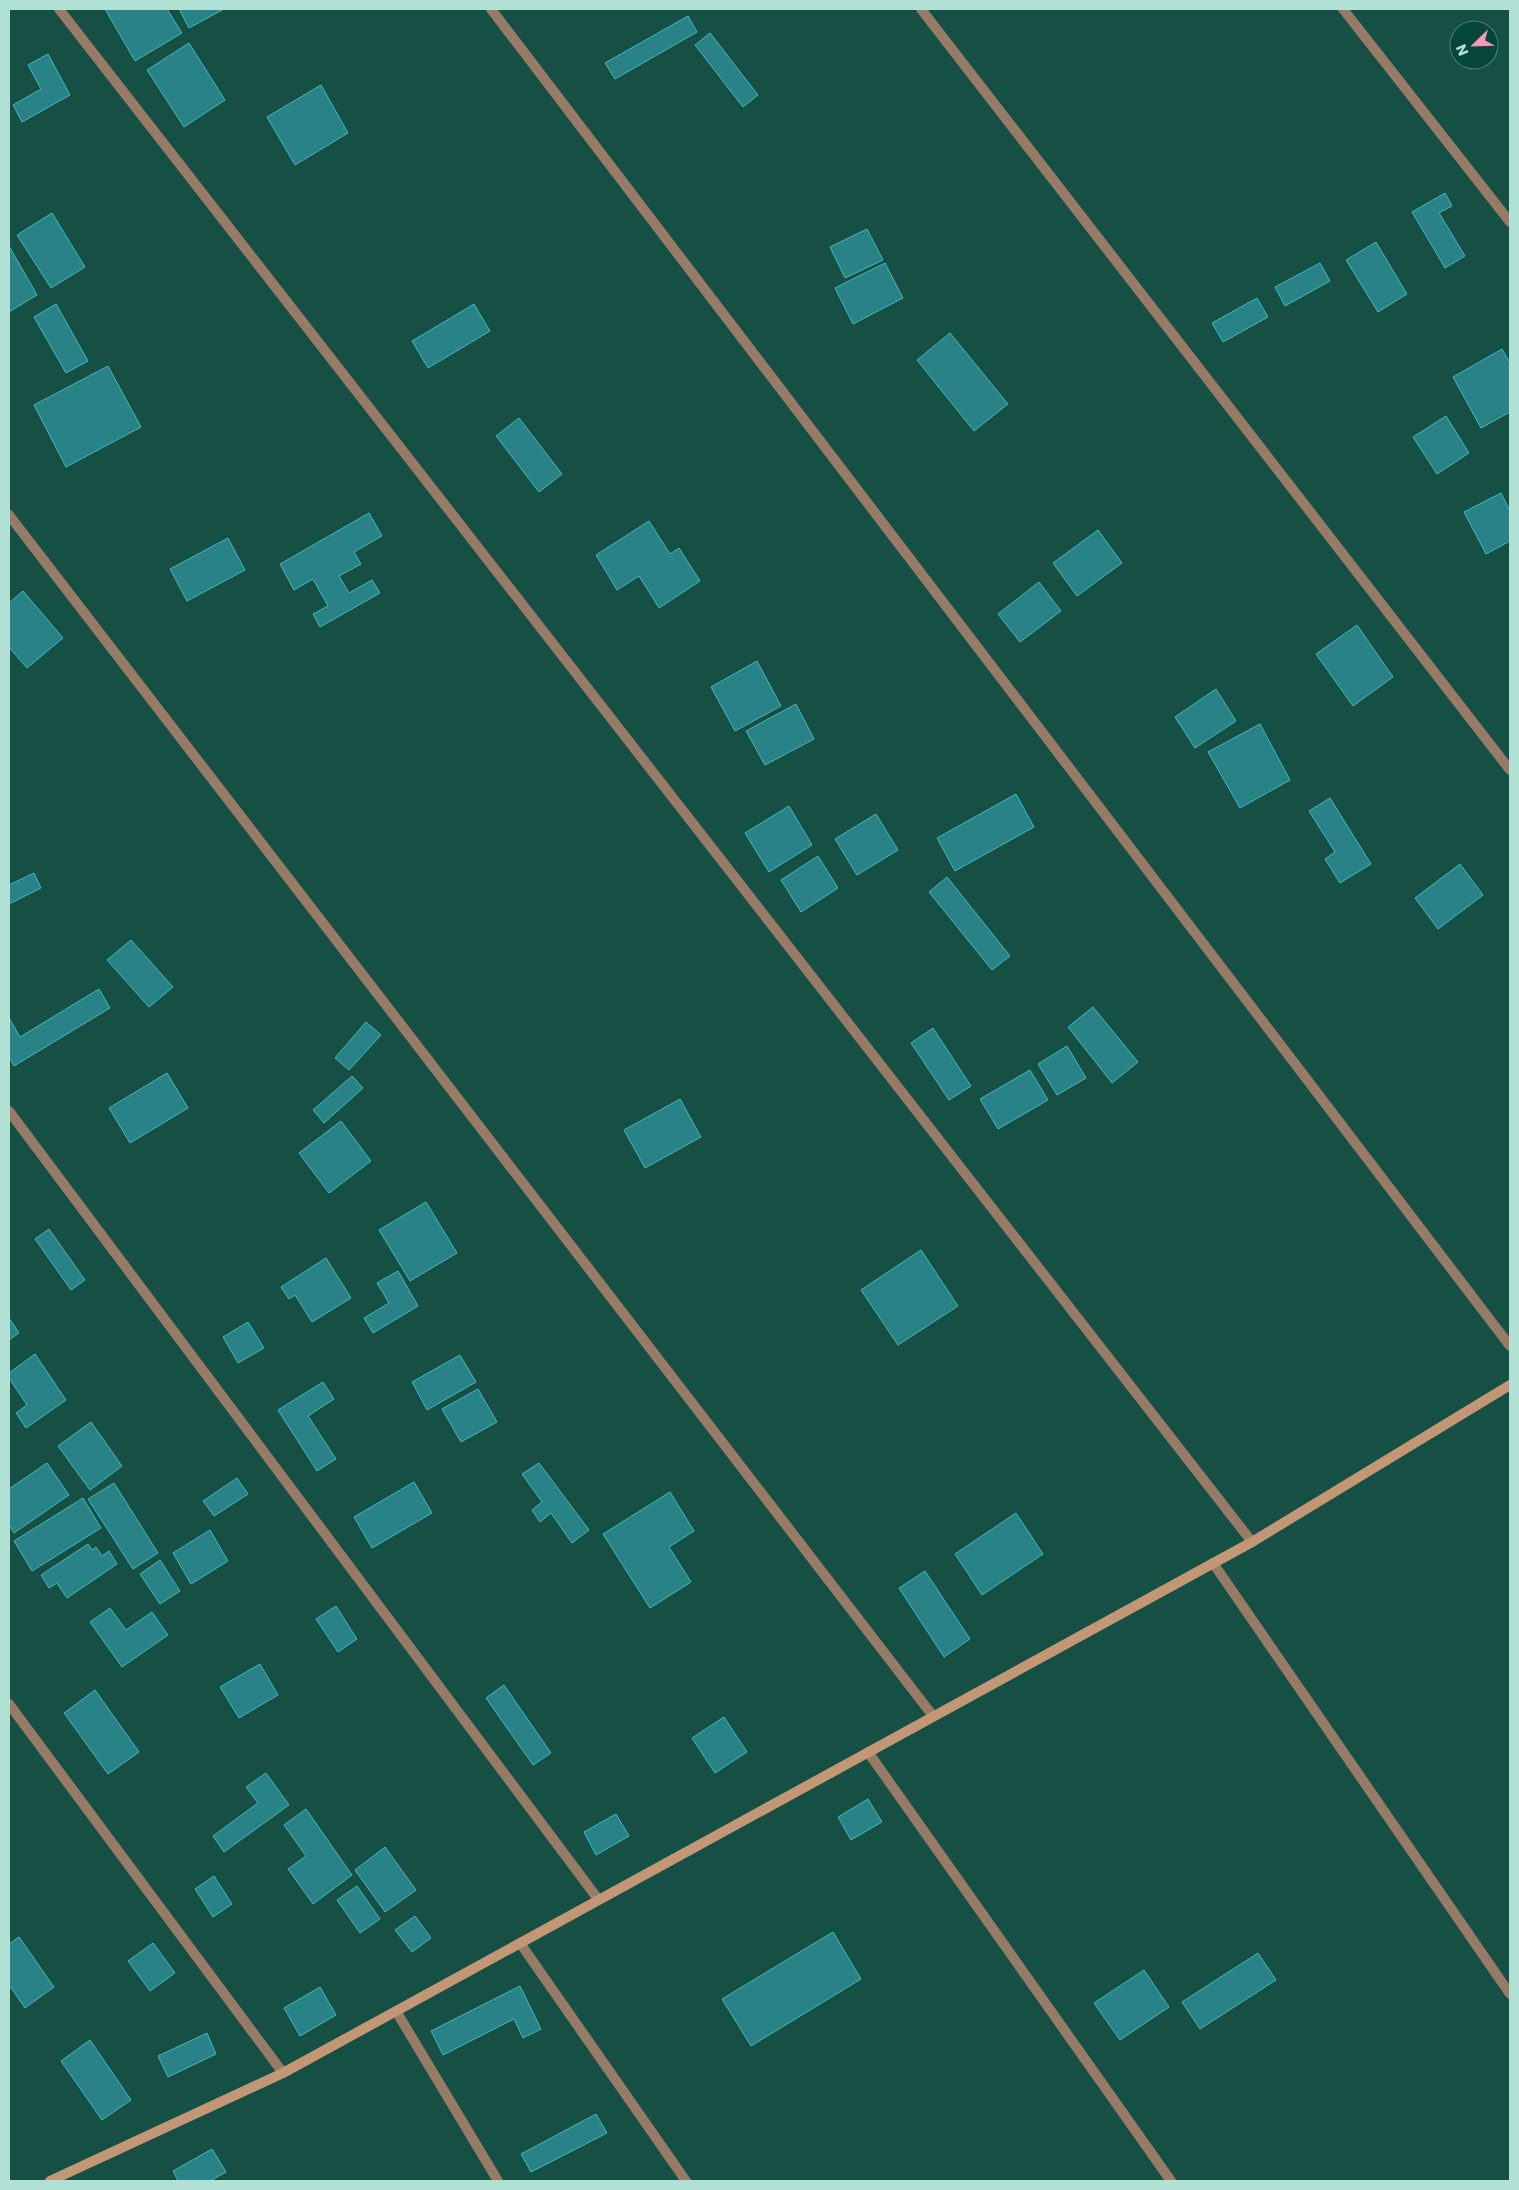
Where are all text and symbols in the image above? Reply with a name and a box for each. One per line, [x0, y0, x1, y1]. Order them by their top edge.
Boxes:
north arrow [1449, 20, 1499, 70]
text: N [1451, 41, 1473, 59]

